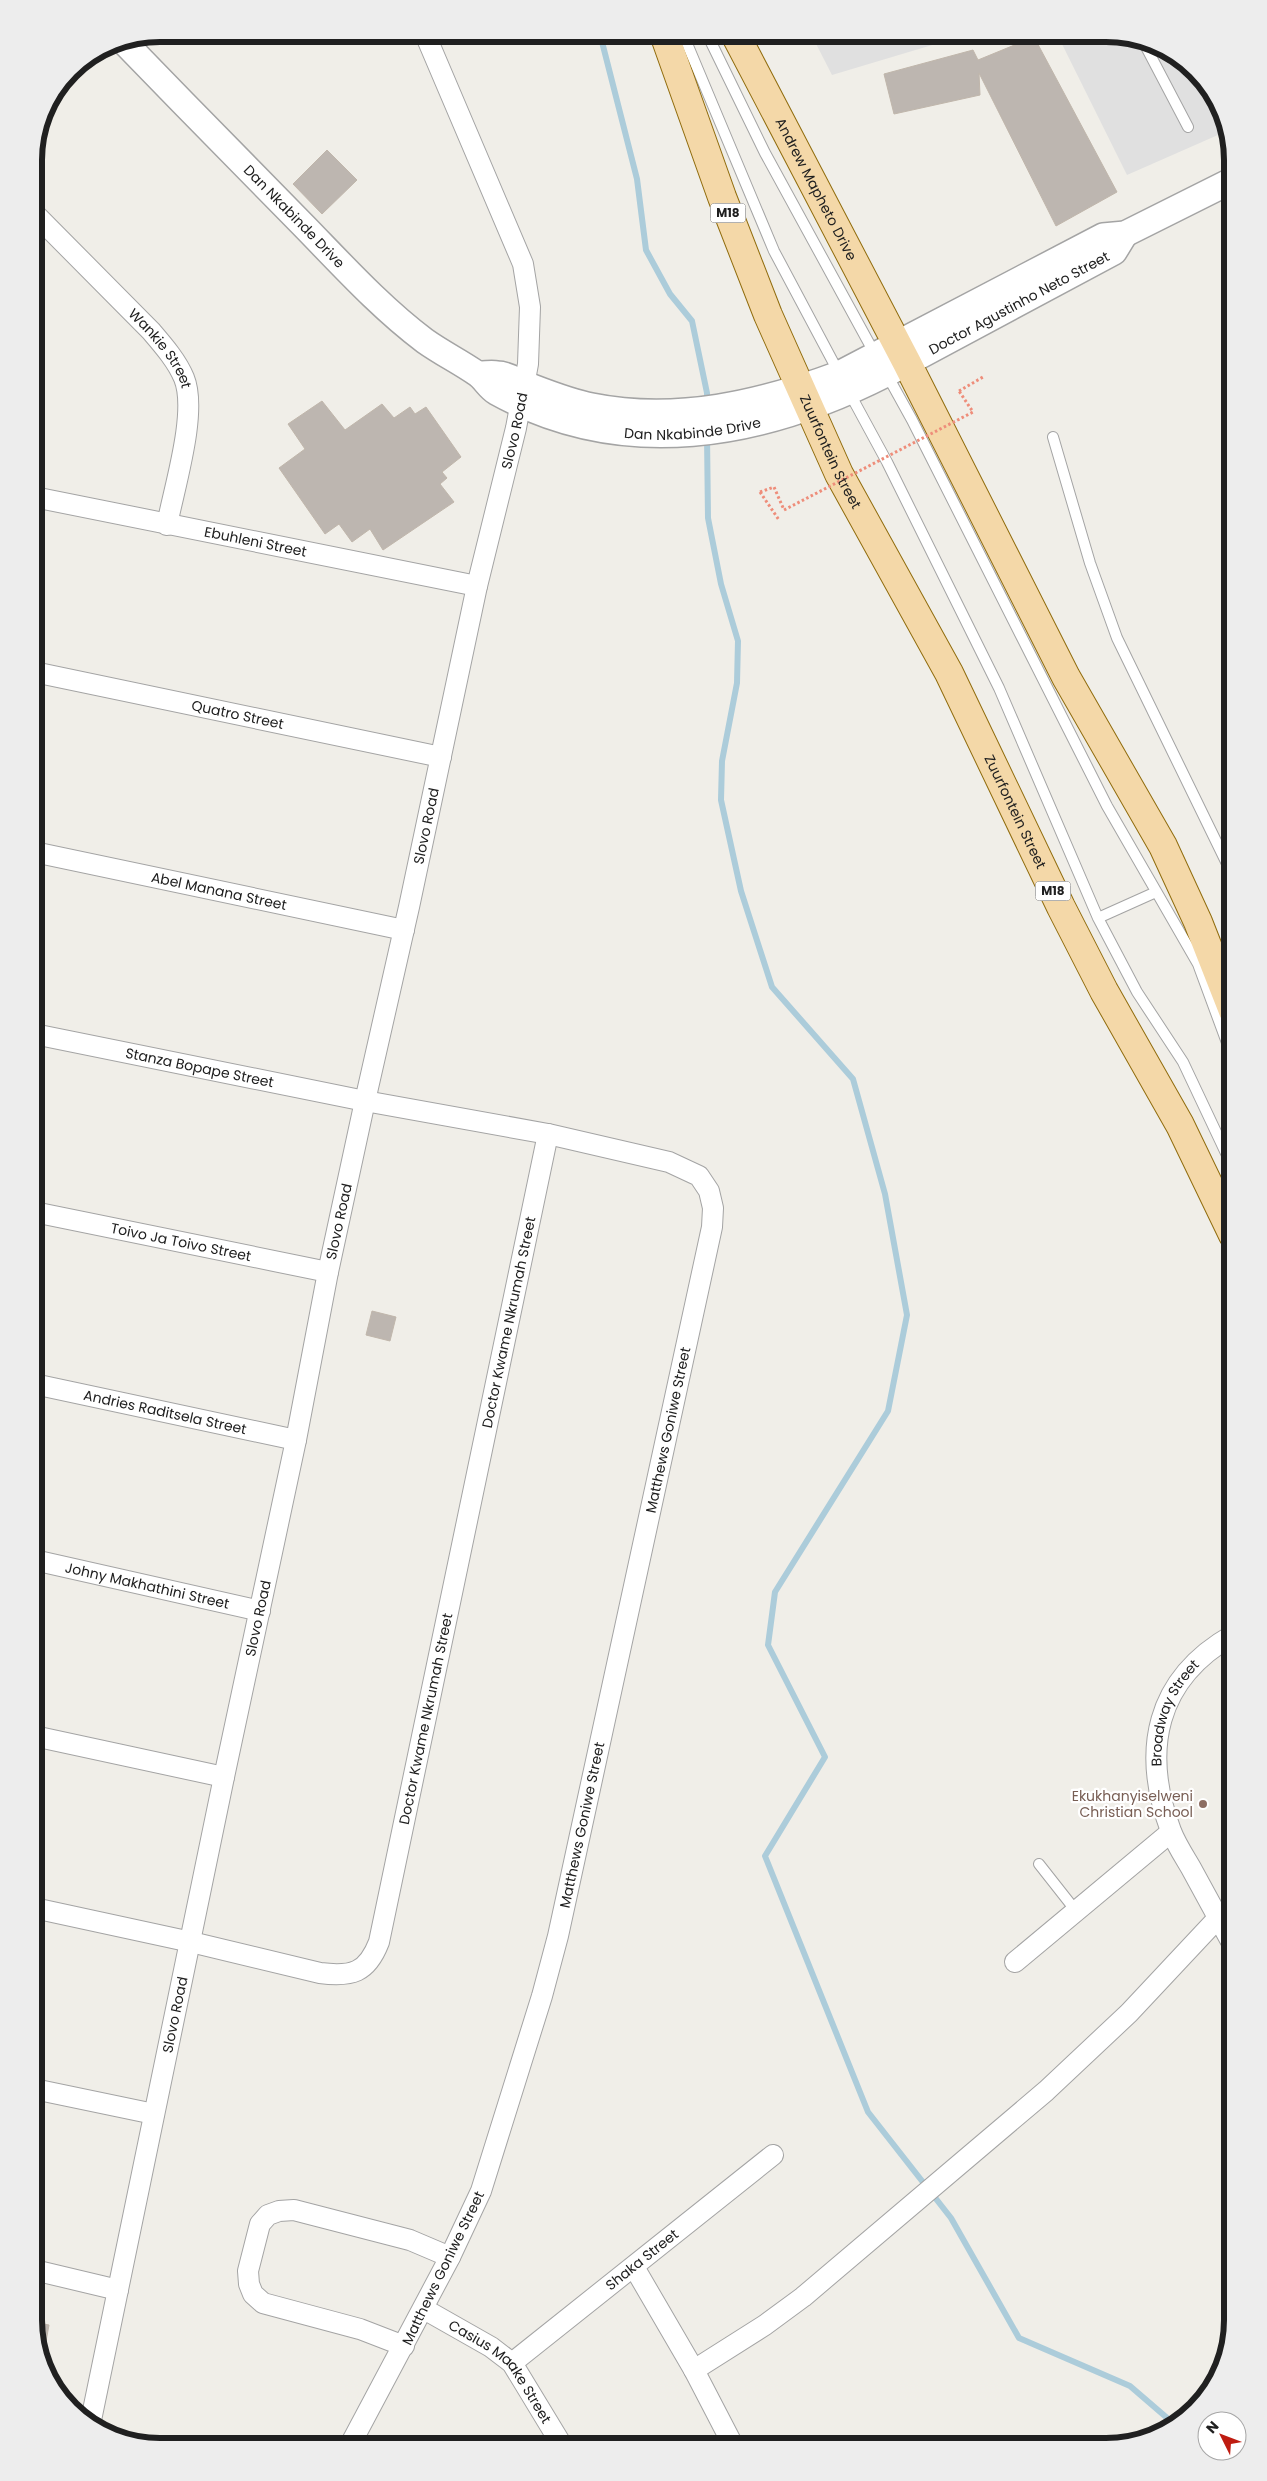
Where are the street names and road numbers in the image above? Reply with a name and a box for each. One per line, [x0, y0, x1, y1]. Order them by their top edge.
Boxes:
street label: Andrew Mapheto Drive [770, 114, 862, 264]
street label: Dan Nkabinde Drive [239, 160, 350, 273]
road number: M18 [710, 204, 746, 222]
street label: Doctor Agustinho Neto Street [925, 246, 1113, 359]
street label: Wankie Street [124, 304, 197, 390]
street label: Slovo Road [496, 391, 532, 471]
street label: Zuurfontein Street [795, 391, 866, 512]
street label: Dan Nkabinde Drive [623, 412, 763, 445]
street label: Ebuhleni Street [203, 521, 309, 562]
street label: Quatro Street [190, 695, 285, 734]
street label: Zuurfontein Street [980, 751, 1051, 872]
street label: Slovo Road [408, 786, 444, 866]
street label: Abel Manana Street [149, 867, 289, 915]
road number: M18 [1036, 881, 1070, 900]
street label: Stanza Bopape Street [124, 1043, 276, 1092]
street label: Slovo Road [321, 1181, 357, 1262]
street label: Doctor Kwame Nkrumah Street [477, 1215, 540, 1430]
street label: Toivo Ja Toivo Street [109, 1218, 253, 1266]
street label: Matthews Goniwe Street [641, 1345, 695, 1515]
street label: Andries Raditsela Street [82, 1385, 248, 1439]
street label: Johny Makhathini Street [63, 1557, 231, 1614]
street label: Slovo Road [240, 1578, 276, 1658]
street label: Doctor Kwame Nkrumah Street [394, 1611, 458, 1826]
street label: Broadway Street [1146, 1655, 1203, 1767]
street label: Matthews Goniwe Street [555, 1740, 609, 1910]
street label: Slovo Road [157, 1975, 193, 2055]
street label: Matthews Goniwe Street [397, 2188, 489, 2348]
street label: Shaka Street [601, 2224, 683, 2295]
street label: Casius Maake Street [445, 2315, 556, 2427]

